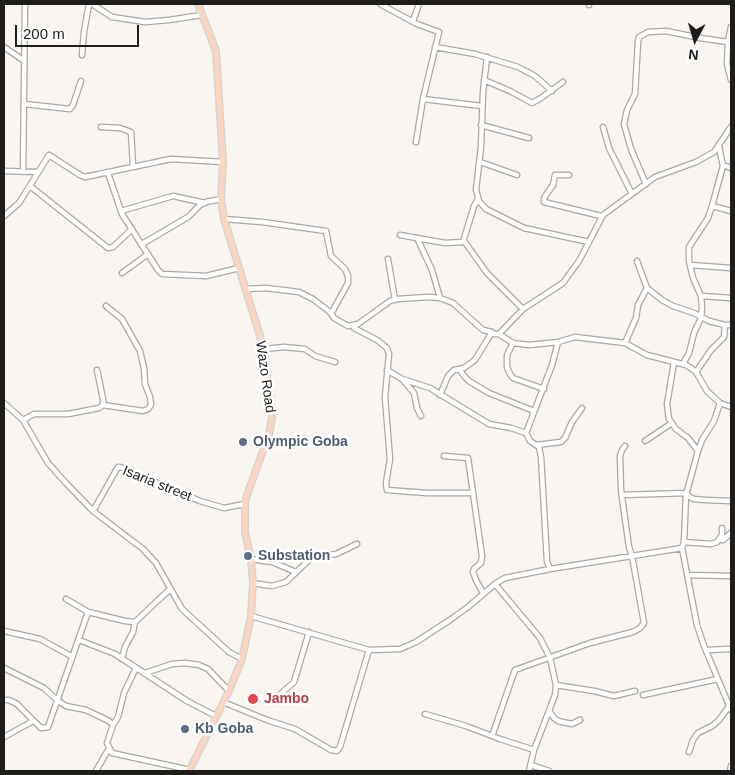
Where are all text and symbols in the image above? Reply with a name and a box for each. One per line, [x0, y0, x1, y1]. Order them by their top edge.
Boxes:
scale bar [18, 15, 141, 47]
north arrow [670, 15, 720, 65]
text: 200 m [23, 25, 65, 42]
text: N [688, 46, 699, 63]
street label: Wazo Road [252, 340, 278, 414]
place label: Olympic Goba [253, 434, 348, 450]
marker: Olympic Goba [237, 436, 249, 448]
street label: Isaria street [120, 463, 194, 505]
place label: Substation [258, 548, 330, 564]
marker: Substation [242, 550, 254, 562]
place label: Jambo [264, 691, 309, 707]
marker: Jambo [246, 692, 260, 706]
place label: Kb Goba [195, 721, 253, 737]
marker: Kb Goba [179, 723, 191, 735]

